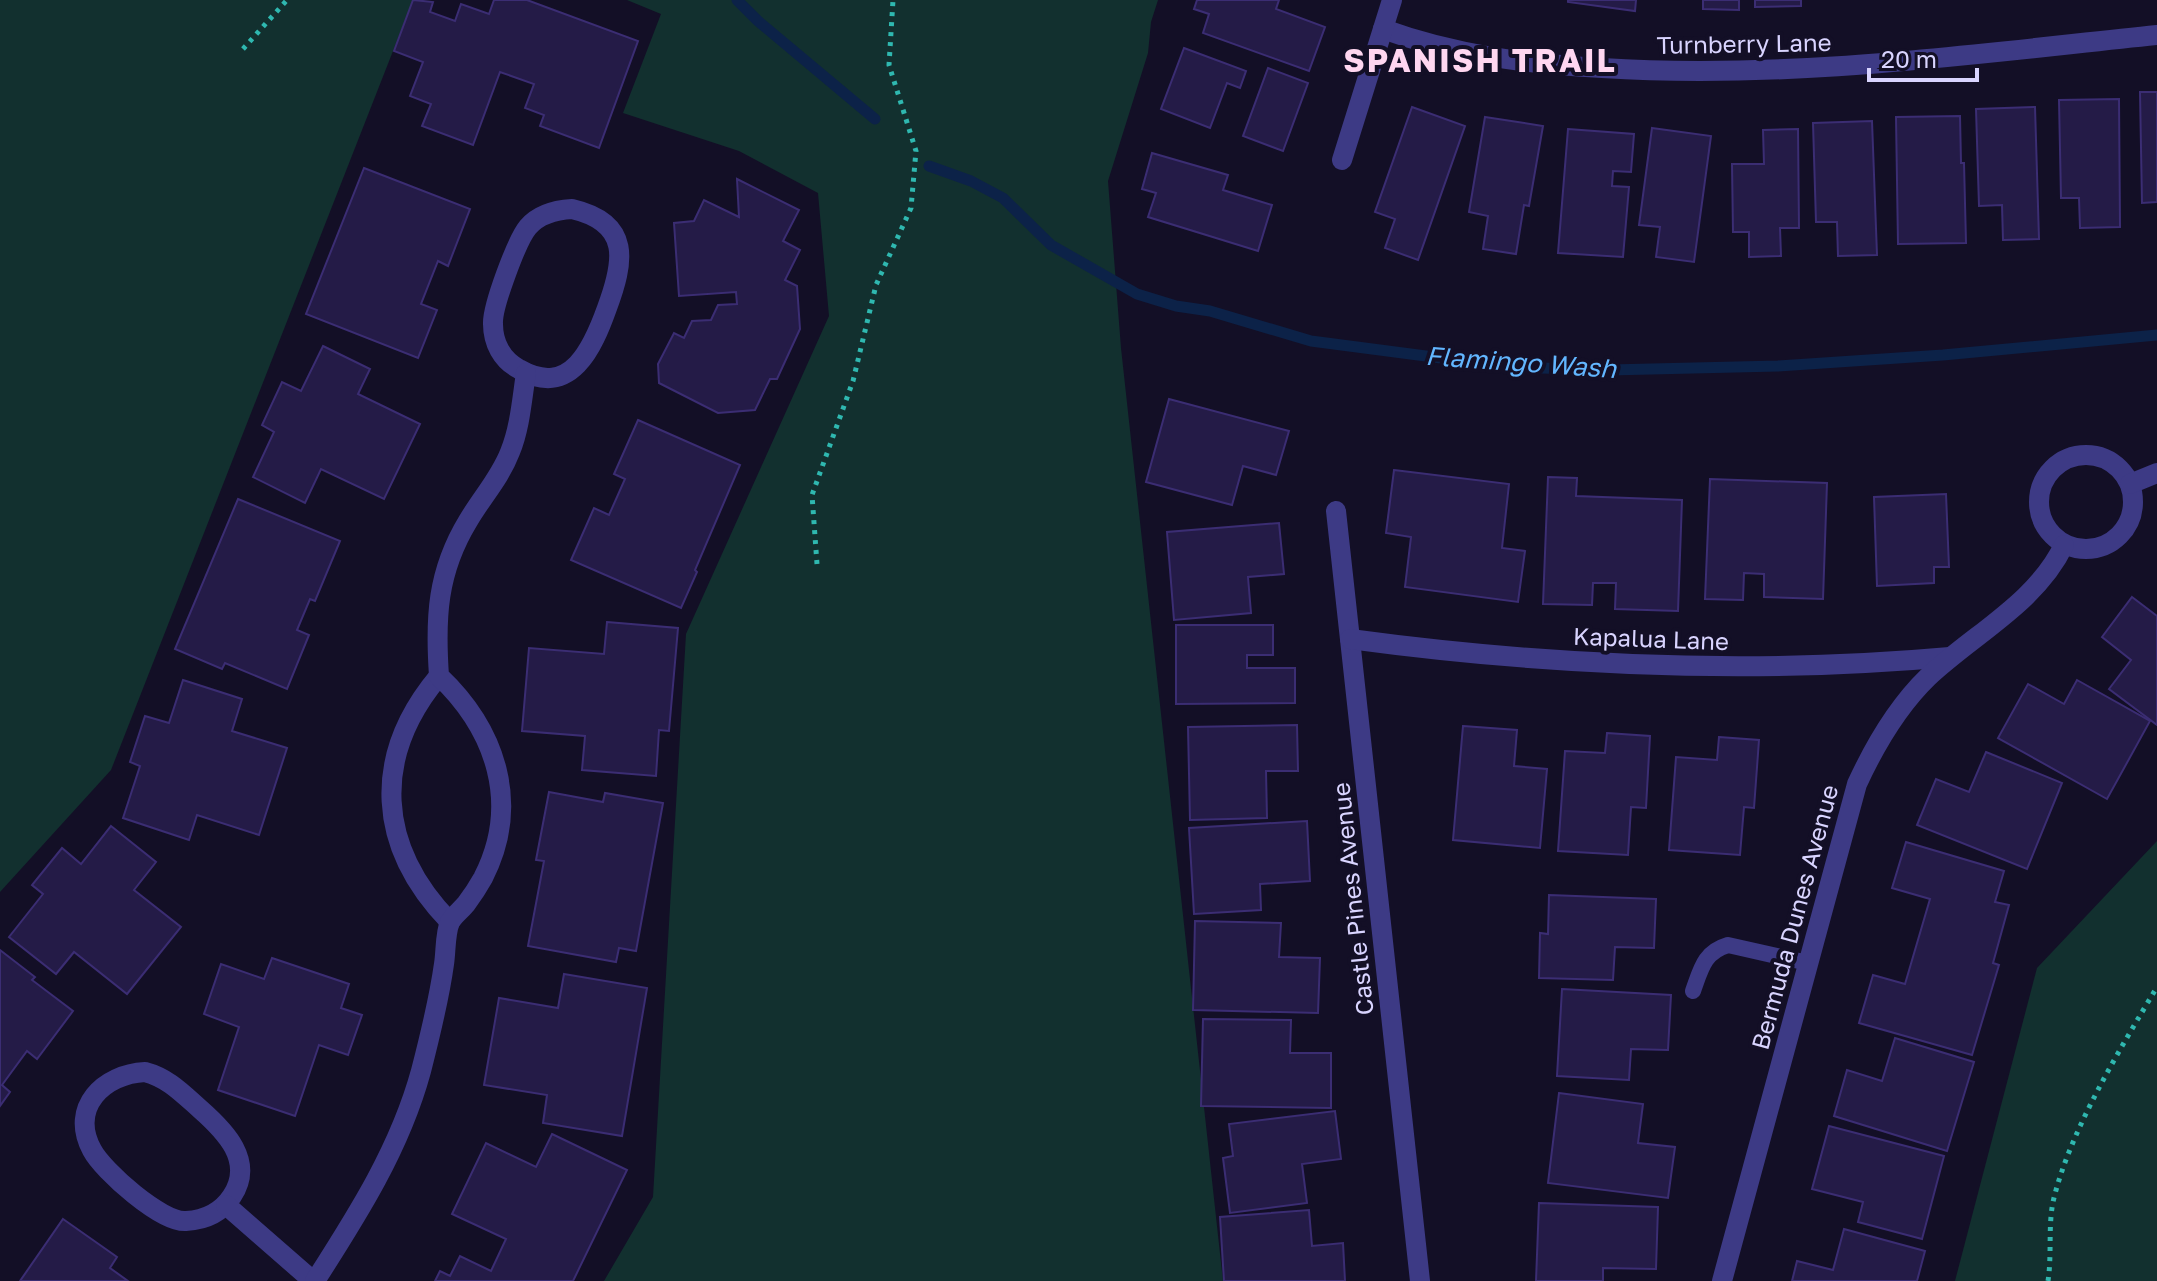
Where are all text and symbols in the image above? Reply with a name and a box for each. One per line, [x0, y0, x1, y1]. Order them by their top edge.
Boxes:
street label: Turnberry Lane [1656, 27, 1832, 59]
scale bar [1869, 32, 1977, 82]
district label: SPANISH TRAIL [1343, 41, 1617, 79]
text: 20 m [1881, 44, 1937, 73]
water label: Flamingo Wash [1425, 340, 1618, 384]
street label: Kapalua Lane [1572, 621, 1730, 655]
street label: Castle Pines Avenue [1325, 781, 1379, 1017]
street label: Bermuda Dunes Avenue [1745, 781, 1843, 1053]

